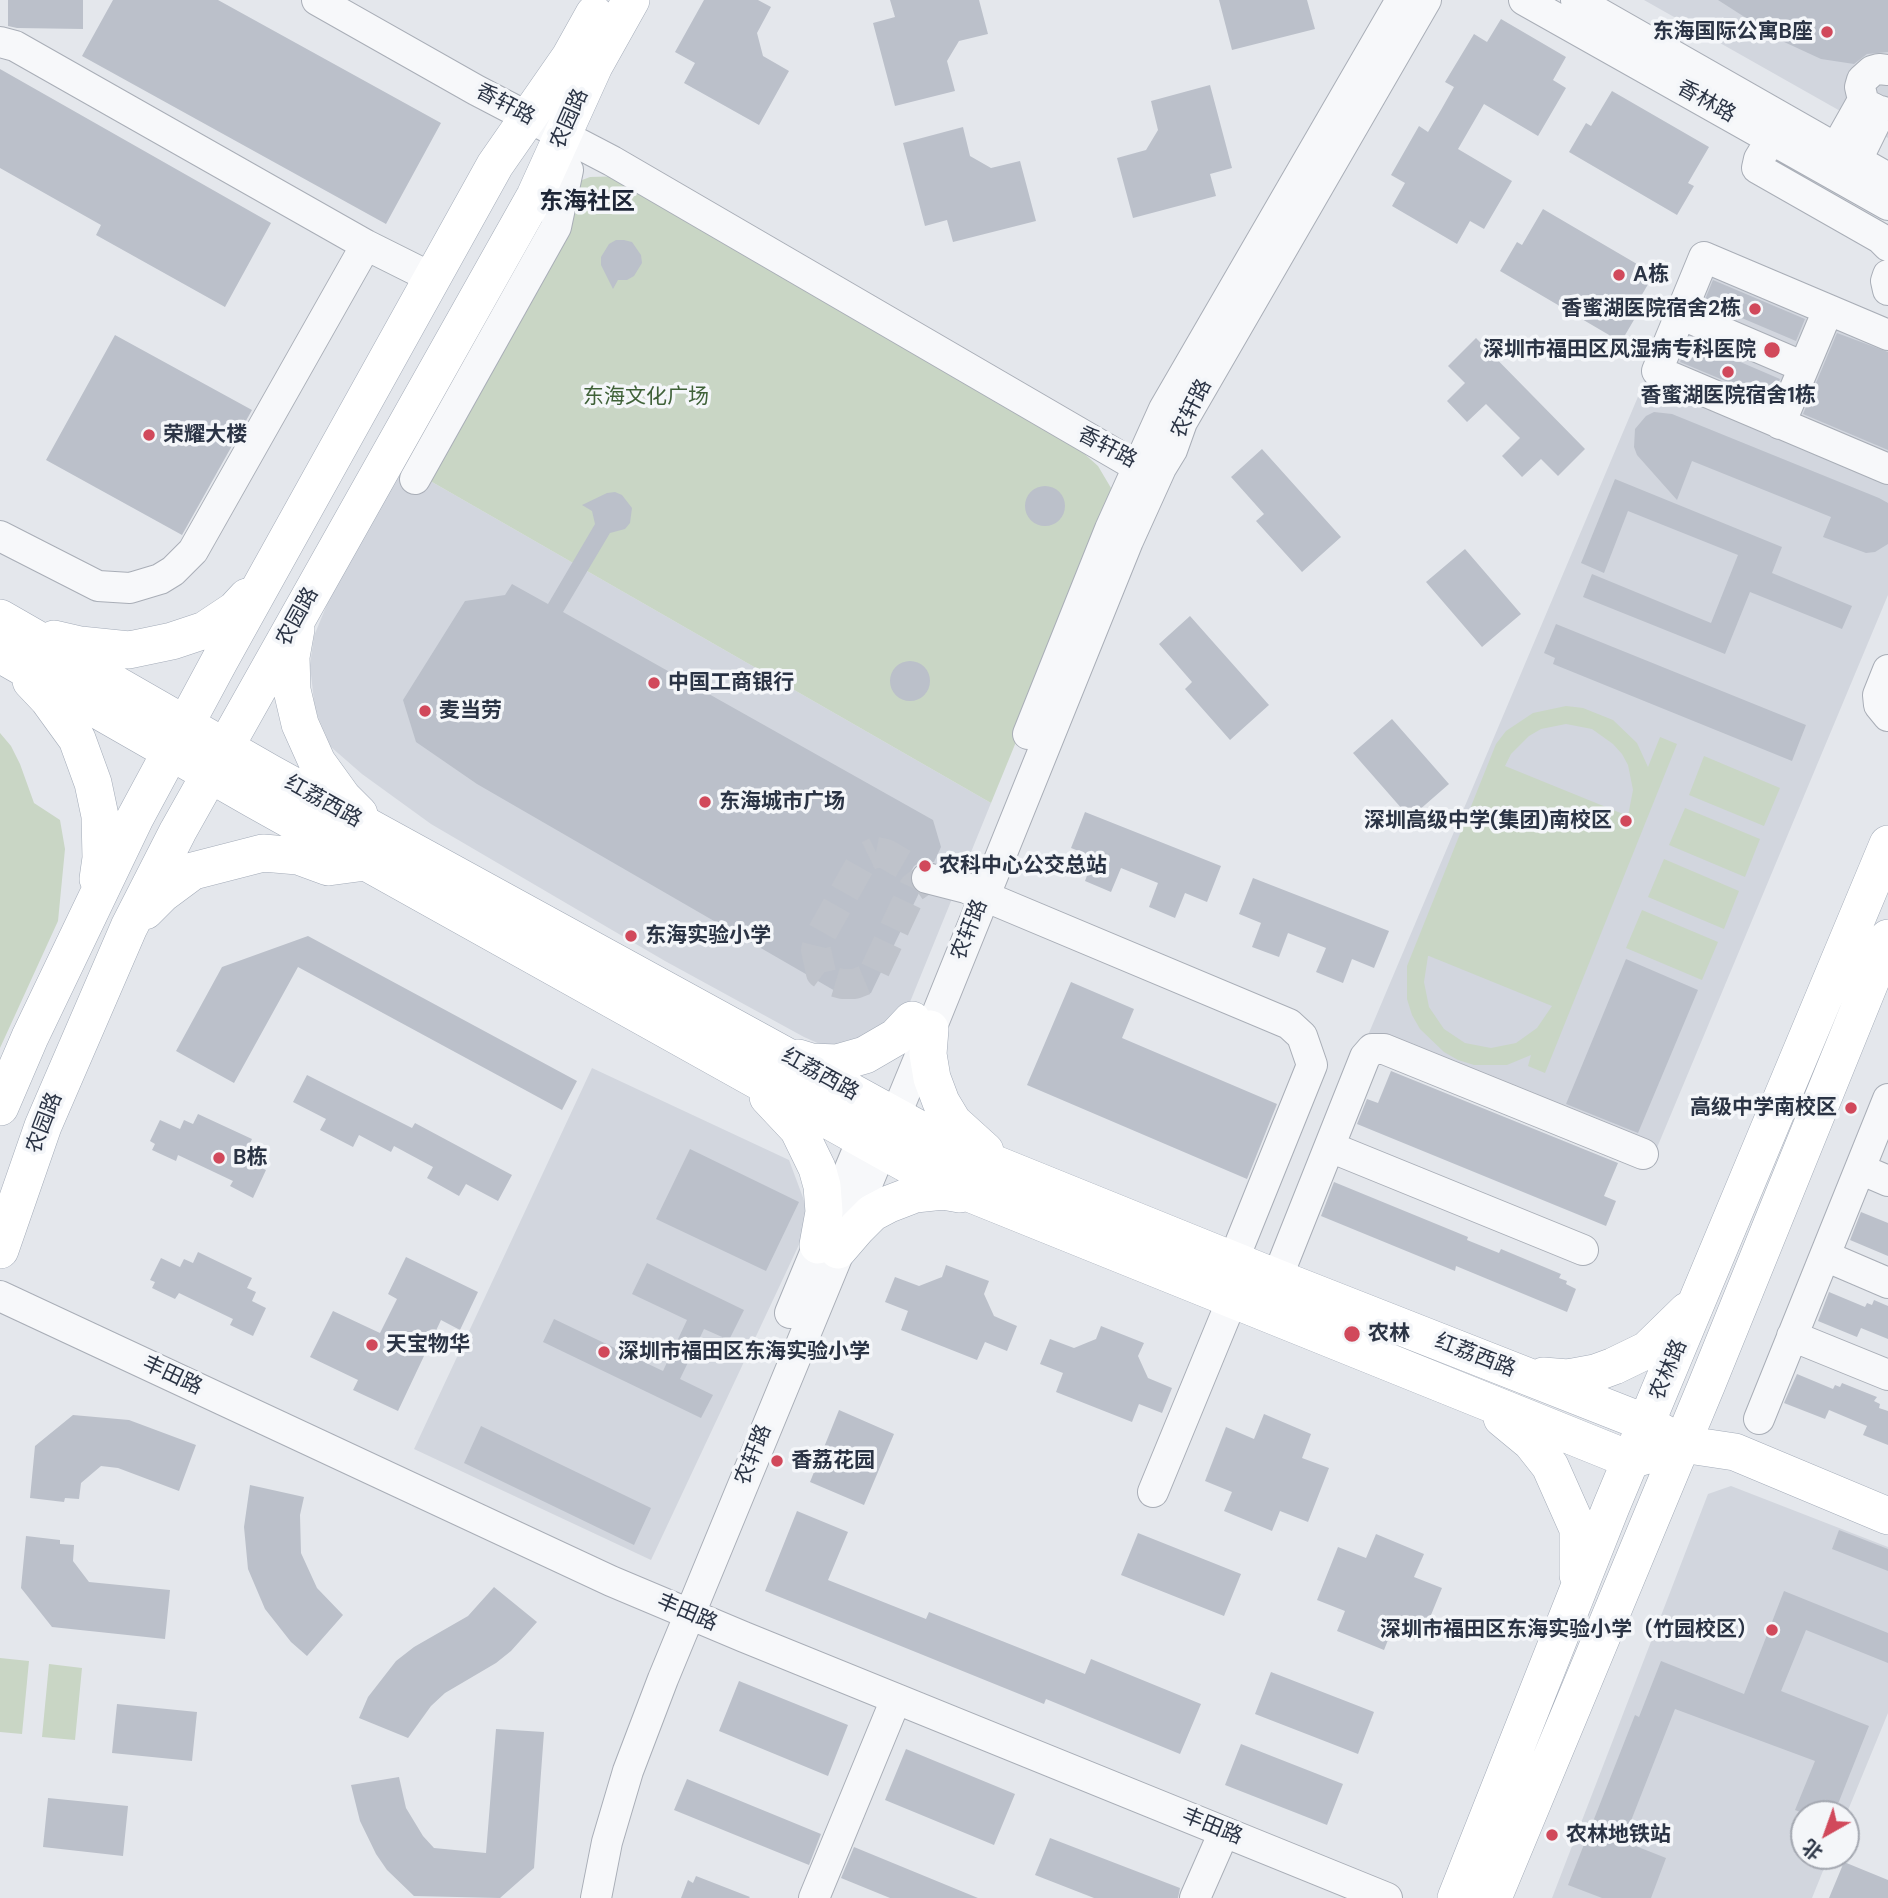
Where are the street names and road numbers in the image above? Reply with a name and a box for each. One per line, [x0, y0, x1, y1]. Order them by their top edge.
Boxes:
street label: 香林路 [1672, 76, 1740, 128]
street label: 香轩路 [471, 79, 539, 131]
street label: 农园路 [546, 85, 594, 153]
street label: 农轩路 [1166, 375, 1218, 443]
street label: 香轩路 [1073, 422, 1141, 474]
street label: 农园路 [272, 583, 324, 651]
street label: 红荔西路 [280, 771, 366, 833]
street label: 农轩路 [947, 896, 993, 964]
street label: 红荔西路 [777, 1044, 863, 1106]
street label: 农园路 [22, 1089, 68, 1157]
street label: 红荔西路 [1431, 1329, 1519, 1383]
street label: 农林路 [1645, 1336, 1693, 1404]
street label: 丰田路 [138, 1351, 206, 1401]
street label: 农轩路 [731, 1421, 777, 1489]
street label: 丰田路 [653, 1589, 721, 1637]
street label: 丰田路 [1178, 1804, 1246, 1850]

